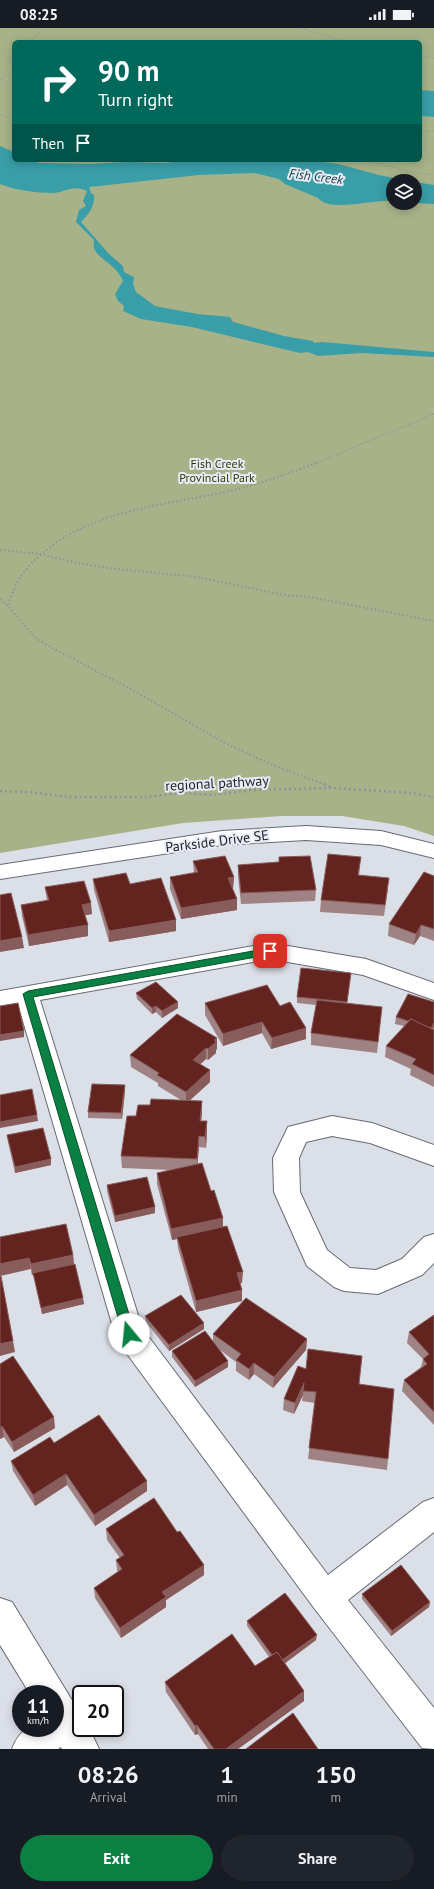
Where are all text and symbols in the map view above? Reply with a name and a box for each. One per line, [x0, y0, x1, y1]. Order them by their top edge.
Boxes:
text: 08:25 [20, 5, 58, 24]
text: 90 m [98, 52, 159, 89]
icon: right [32, 56, 84, 108]
text: Turn right [98, 88, 173, 111]
icon: arrive [72, 132, 94, 154]
text: Then [32, 134, 64, 153]
water label: Fish Creek [288, 165, 345, 188]
map controls [386, 174, 422, 210]
button: layers [386, 174, 422, 210]
park label: Fish Creek Provincial Park [179, 456, 255, 485]
street label: regional pathway [165, 771, 270, 795]
street label: Parkside Drive SE [164, 826, 270, 856]
pin [253, 934, 287, 968]
icon: arrive [259, 940, 281, 962]
position arrow [108, 1313, 150, 1355]
speed limit sign: 20 [72, 1685, 124, 1737]
text: 11 [27, 1693, 49, 1719]
text: km/h [27, 1714, 49, 1727]
text: 08:26 [78, 1759, 139, 1790]
text: 1 [220, 1759, 234, 1790]
text: 150 [315, 1759, 356, 1790]
text: Arrival [90, 1789, 126, 1806]
text: min [216, 1789, 238, 1806]
text: m [331, 1789, 341, 1806]
button: Exit [20, 1835, 213, 1881]
button: Share [221, 1835, 414, 1881]

